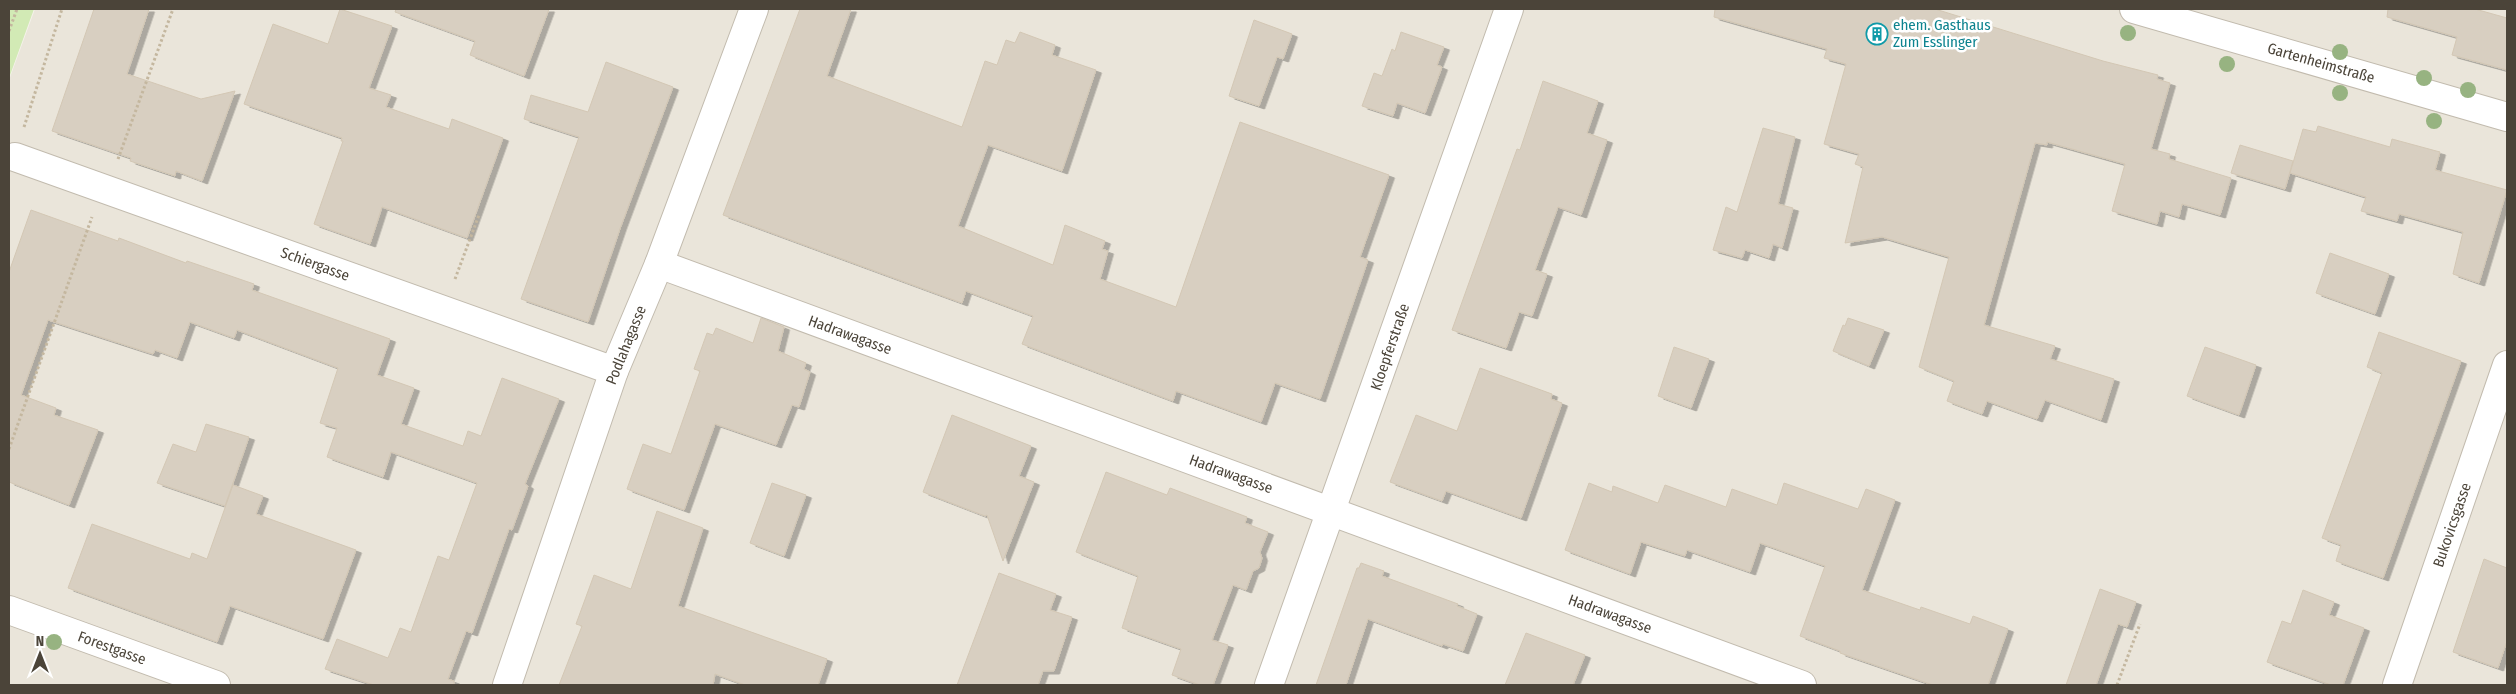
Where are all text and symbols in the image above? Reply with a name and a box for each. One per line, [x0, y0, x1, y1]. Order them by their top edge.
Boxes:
place label: ehem. Gasthaus Zum Esslinger [1893, 16, 1991, 51]
building icon: ehem. Gasthaus Zum Esslinger [1865, 22, 1889, 46]
street label: Gartenheimstraße [2265, 39, 2377, 87]
street label: Schiergasse [278, 243, 352, 285]
street label: Kloepferstraße [1367, 301, 1413, 393]
street label: Podlahagasse [602, 303, 650, 387]
street label: Hadrawagasse [806, 312, 894, 358]
street label: Hadrawagasse [1187, 451, 1275, 497]
street label: Bukovicsgasse [2429, 480, 2475, 570]
street label: Hadrawagasse [1566, 591, 1654, 637]
street label: Forestgasse [75, 627, 149, 669]
north arrow [15, 629, 65, 679]
text: N [36, 633, 44, 650]

